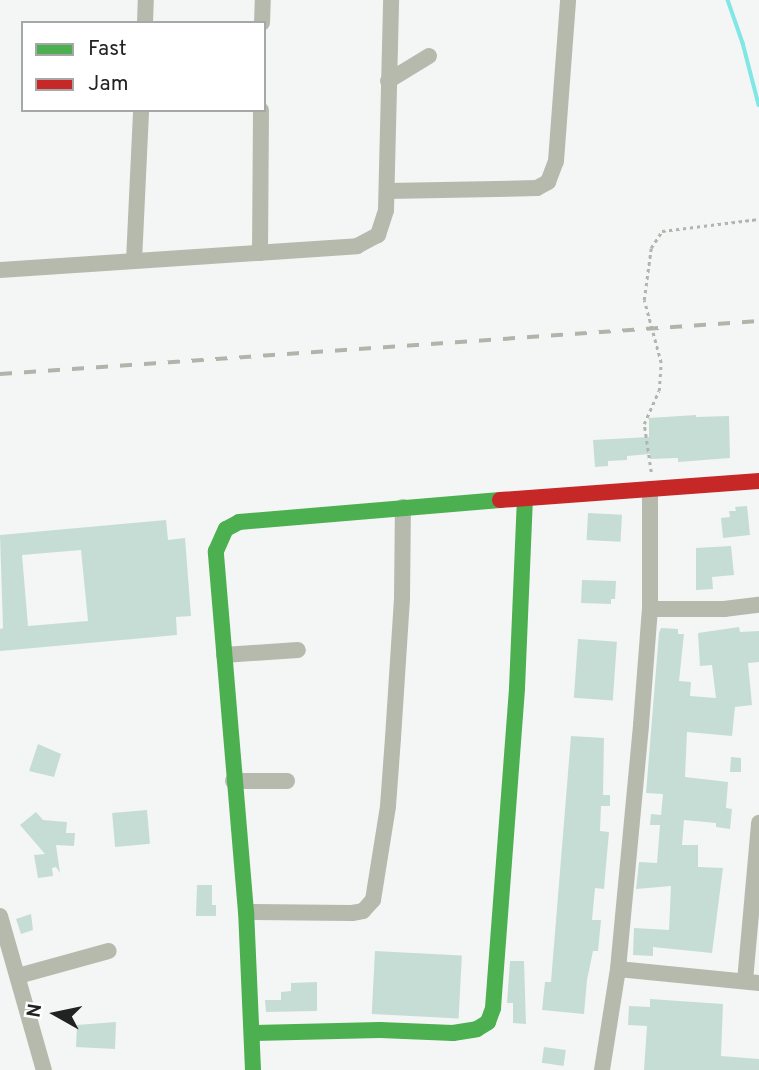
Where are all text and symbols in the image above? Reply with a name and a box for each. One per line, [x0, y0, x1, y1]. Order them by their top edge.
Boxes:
legend [21, 21, 266, 112]
text: Fast [88, 36, 127, 63]
text: Jam [88, 71, 129, 98]
north arrow [21, 979, 91, 1049]
text: N [22, 1002, 48, 1019]

